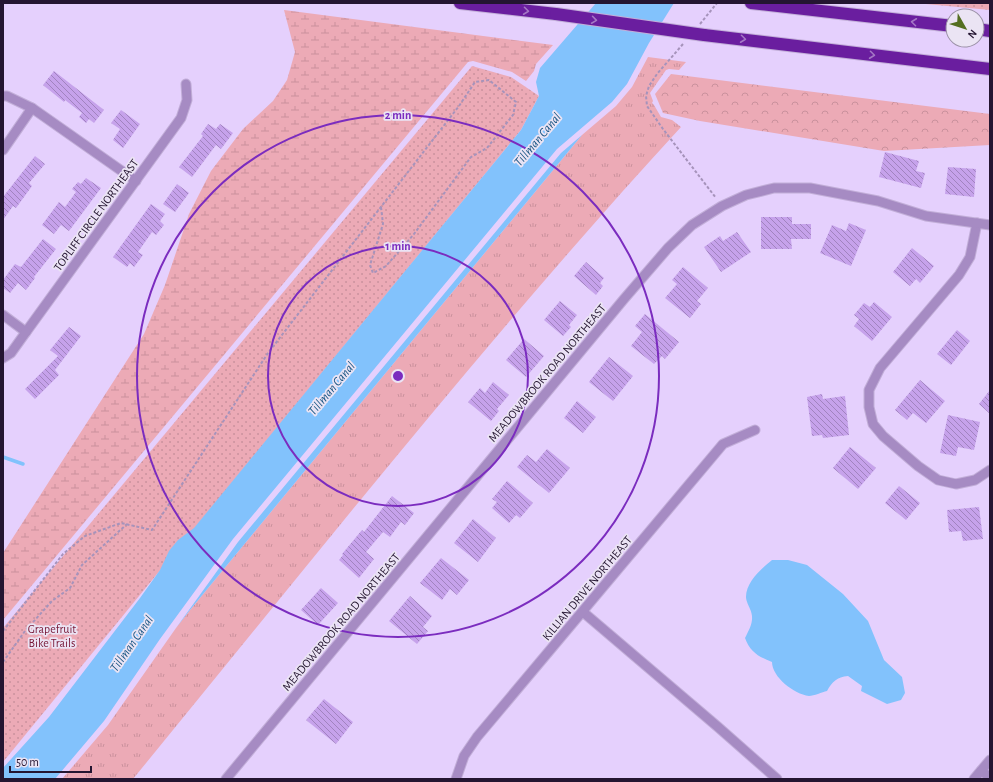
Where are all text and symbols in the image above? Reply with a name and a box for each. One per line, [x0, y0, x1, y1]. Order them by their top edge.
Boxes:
one-way arrow [523, 6, 529, 15]
north arrow [945, 8, 985, 48]
one-way arrow [591, 15, 597, 24]
one-way arrow [911, 18, 917, 27]
text: N [966, 28, 979, 40]
one-way arrow [740, 35, 746, 44]
one-way arrow [869, 50, 875, 59]
text: 2 min [385, 109, 411, 121]
water label: Tillman Canal [512, 111, 564, 169]
street label: TOPLIFF CIRCLE NORTHEAST [52, 157, 141, 273]
text: 1 min [385, 240, 411, 252]
street label: MEADOWBROOK ROAD NORTHEAST [486, 302, 608, 444]
water label: Tillman Canal [306, 360, 358, 418]
centre of rings [391, 369, 405, 383]
street label: KILLIAN DRIVE NORTHEAST [540, 533, 634, 642]
street label: MEADOWBROOK ROAD NORTHEAST [280, 551, 402, 693]
water label: Tillman Canal [108, 614, 156, 674]
park label: Grapefruit Bike Trails [28, 623, 76, 649]
scale bar [10, 748, 91, 774]
text: 50 m [16, 756, 39, 768]

